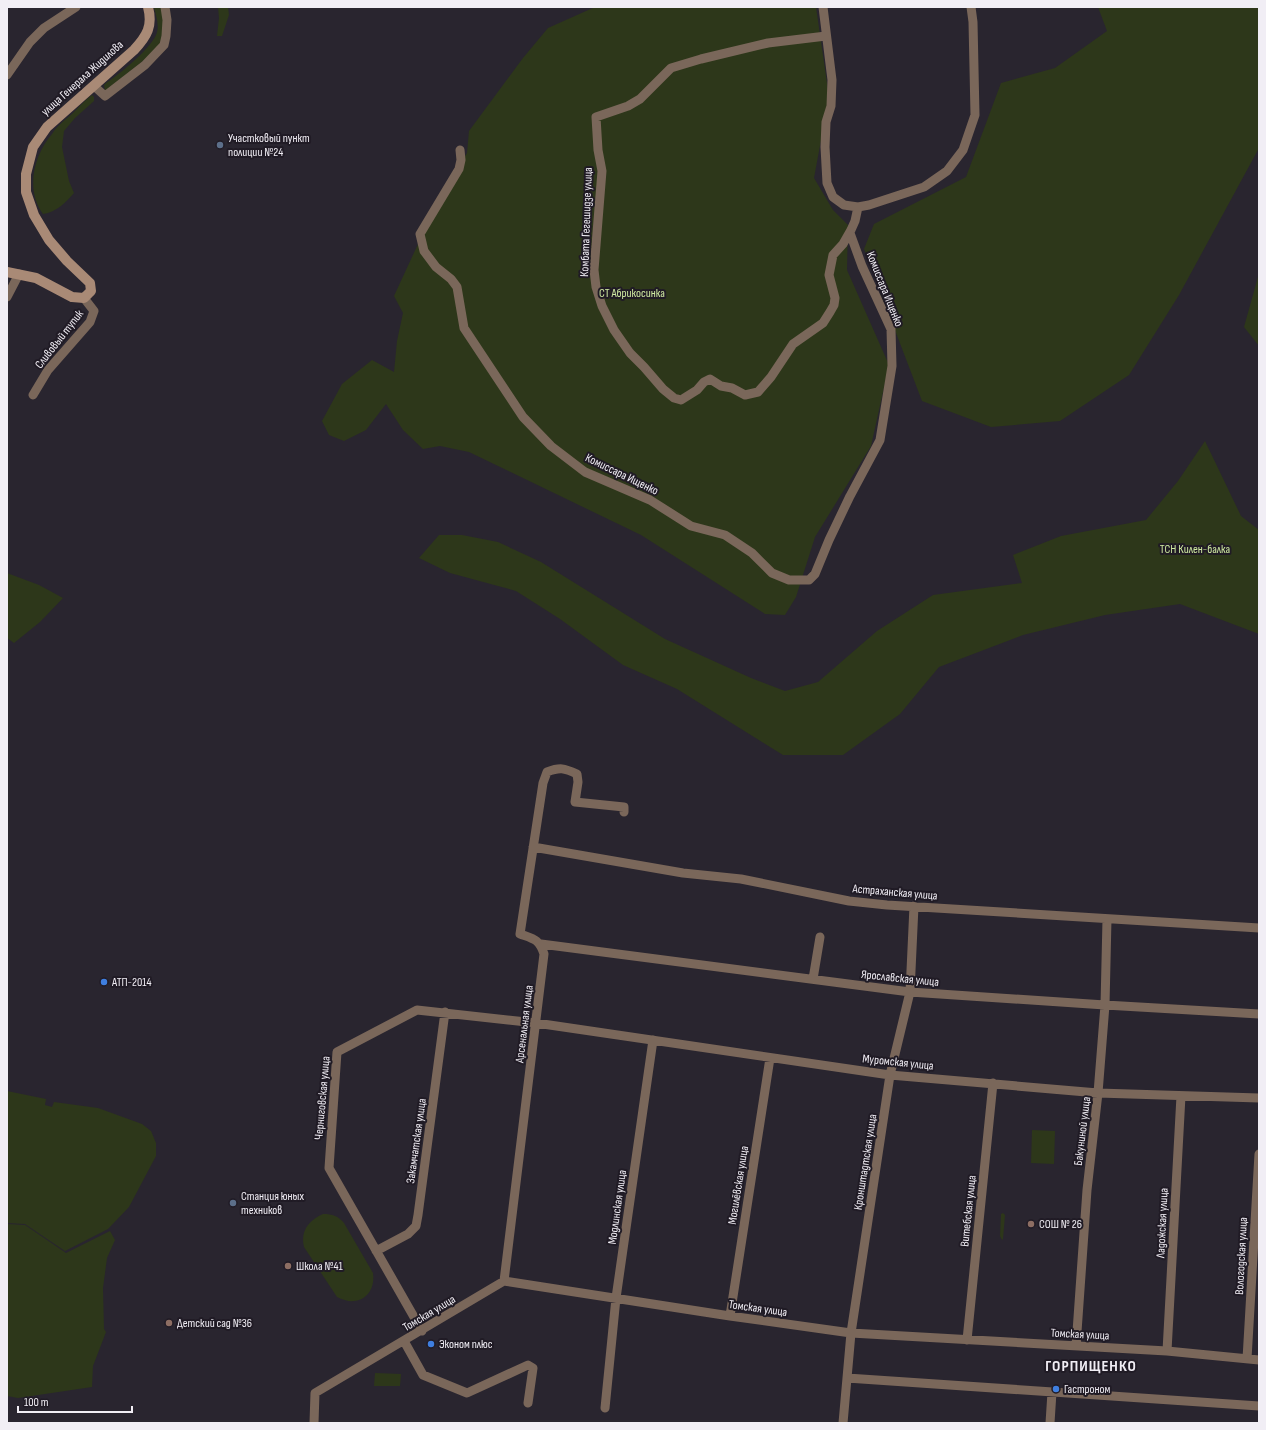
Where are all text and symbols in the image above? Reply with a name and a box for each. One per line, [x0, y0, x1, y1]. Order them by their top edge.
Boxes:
street label: улица Генерала Жидилова [38, 37, 127, 119]
place label: Участковый пункт полиции №24 [228, 131, 310, 160]
marker: Участковый пункт полиции №24 [215, 140, 225, 150]
street label: Комбата Гегешидзе улица [577, 167, 596, 277]
street label: Комиссара Ищенко [863, 249, 906, 329]
park label: СТ Абрикосинка [599, 286, 665, 301]
street label: Сливовый тупик [32, 306, 87, 372]
street label: Комиссара Ищенко [583, 450, 661, 499]
park label: ТСН Килен-балка [1160, 542, 1231, 557]
street label: Астраханская улица [851, 881, 938, 904]
street label: Ярославская улица [860, 967, 940, 990]
place label: АТП-2014 [111, 975, 152, 990]
marker: АТП-2014 [99, 977, 109, 987]
street label: Арсенальная улица [512, 984, 537, 1065]
street label: Муромская улица [862, 1051, 935, 1074]
street label: Черниговская улица [311, 1055, 334, 1141]
street label: Бакуниной улица [1071, 1095, 1094, 1166]
street label: Закамчатская улица [403, 1097, 430, 1185]
street label: Кронштадтская улица [851, 1113, 881, 1211]
street label: Могилёвская улица [725, 1144, 752, 1226]
street label: Модлинская улица [605, 1168, 630, 1245]
street label: Витебская улица [957, 1174, 980, 1248]
street label: Ладожская улица [1153, 1187, 1172, 1259]
place label: Станция юных техников [241, 1189, 304, 1218]
marker: Станция юных техников [228, 1198, 238, 1208]
street label: Вологодская улица [1232, 1216, 1251, 1295]
place label: СОШ № 26 [1039, 1217, 1082, 1232]
marker: СОШ № 26 [1026, 1219, 1036, 1229]
place label: Школа №41 [296, 1259, 344, 1274]
marker: Школа №41 [283, 1261, 293, 1271]
street label: Томская улица [400, 1292, 459, 1335]
street label: Томская улица [728, 1297, 788, 1320]
place label: Детский сад №36 [177, 1316, 252, 1331]
marker: Детский сад №36 [164, 1318, 174, 1328]
street label: Томская улица [1050, 1325, 1110, 1344]
place label: Эконом плюс [439, 1337, 493, 1352]
marker: Эконом плюс [426, 1339, 436, 1349]
district label: ГОРПИЩЕНКО [1045, 1357, 1137, 1376]
place label: Гастроном [1064, 1382, 1111, 1397]
marker: Гастроном [1051, 1384, 1061, 1394]
scale bar [18, 1388, 132, 1414]
text: 100 m [24, 1395, 49, 1410]

